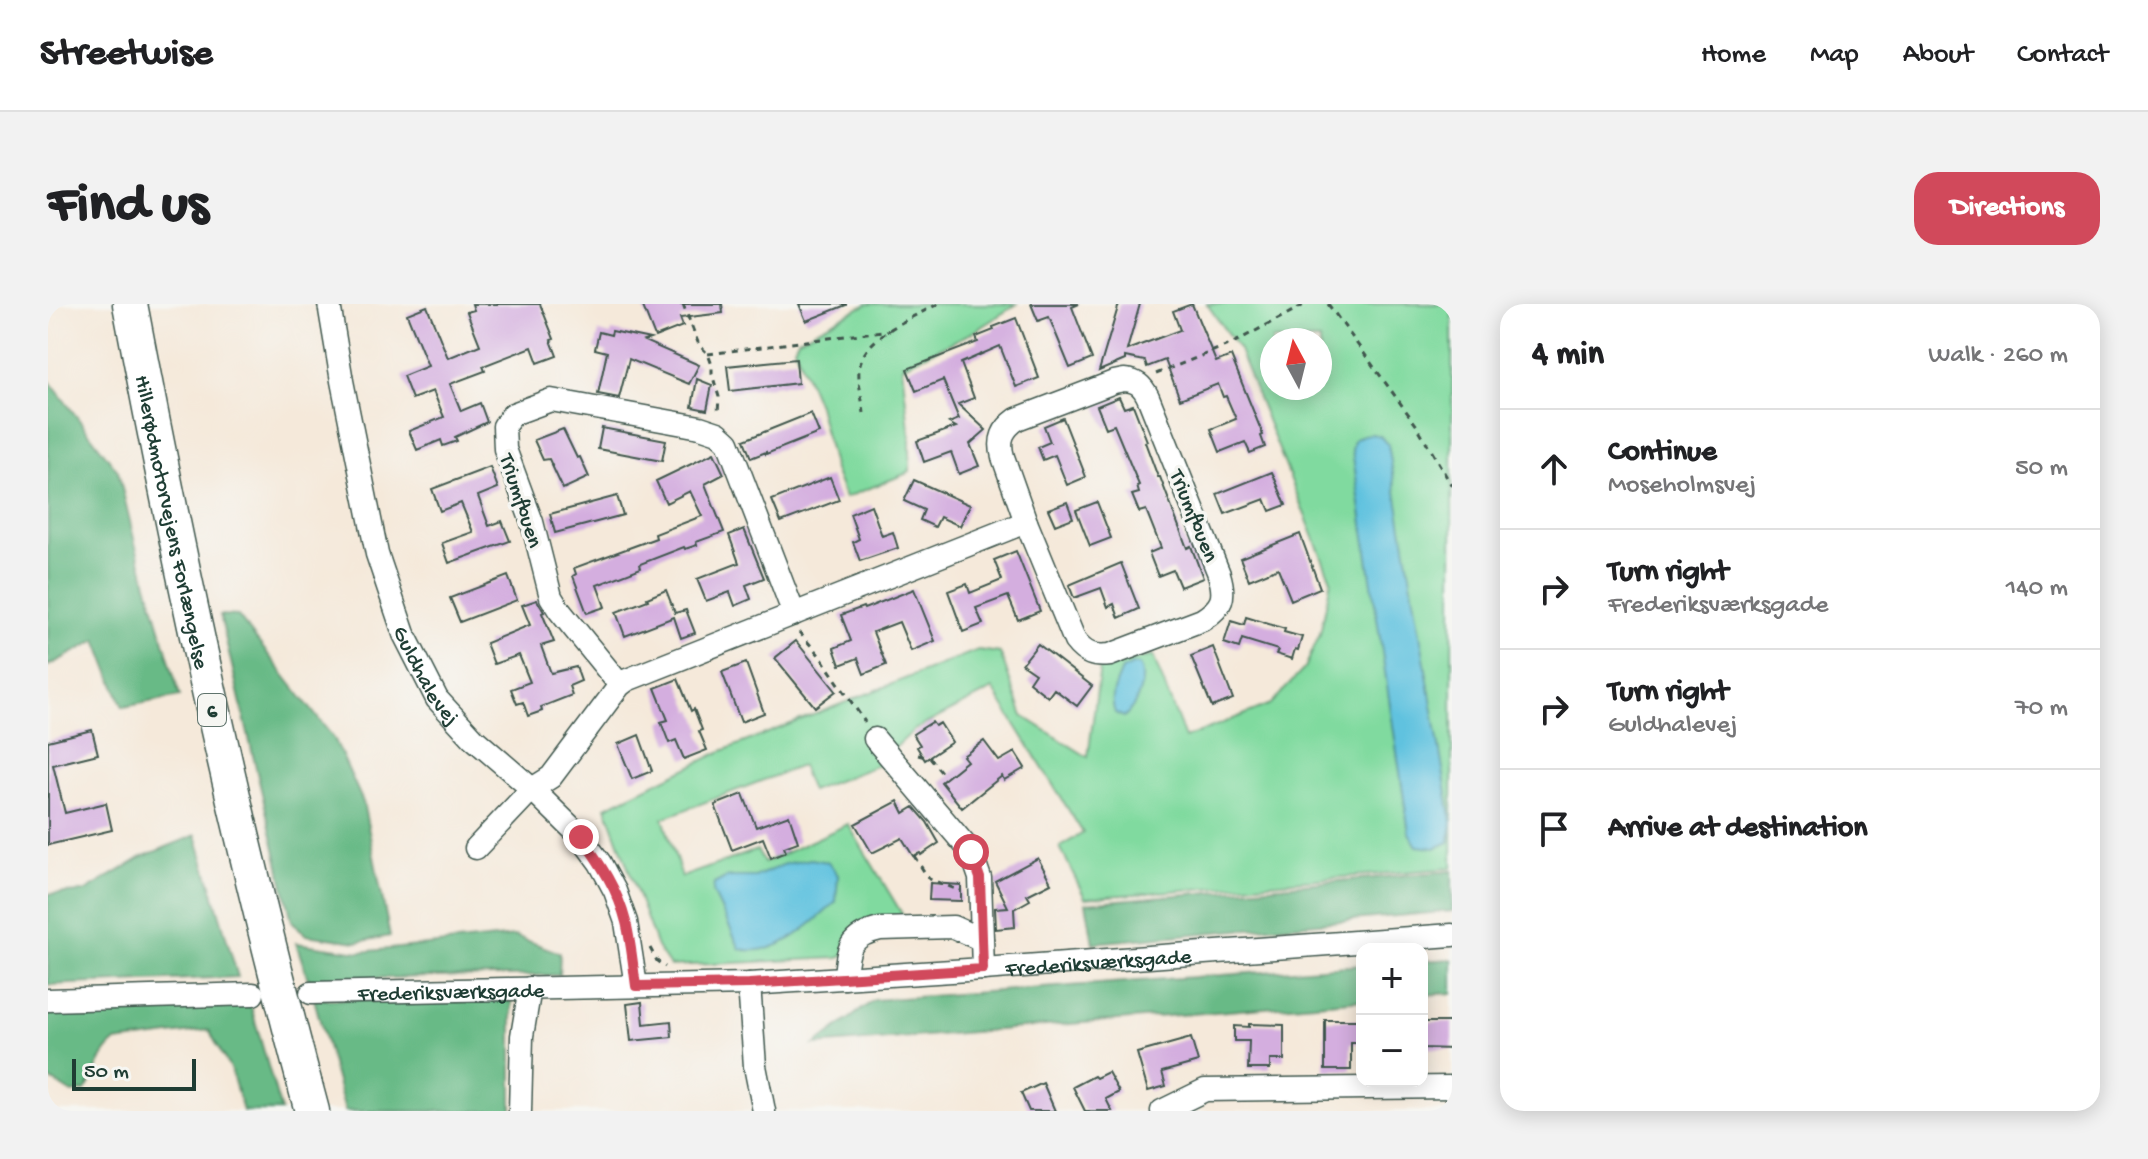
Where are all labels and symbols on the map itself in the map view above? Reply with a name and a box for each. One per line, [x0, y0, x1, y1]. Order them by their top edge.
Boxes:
north arrow [1260, 328, 1332, 400]
street label: Hillerødmotorvejens Forlængelse [127, 373, 213, 672]
street label: Triumfbuen [491, 449, 547, 552]
street label: Triumfbuen [1161, 465, 1223, 567]
street label: Guldhalevej [385, 624, 463, 732]
road number: 6 [198, 694, 226, 726]
route end [563, 819, 599, 855]
route start [953, 834, 989, 870]
street label: Frederiksværksgade [1003, 945, 1193, 984]
street label: Frederiksværksgade [357, 979, 545, 1009]
scale bar [72, 1055, 196, 1091]

